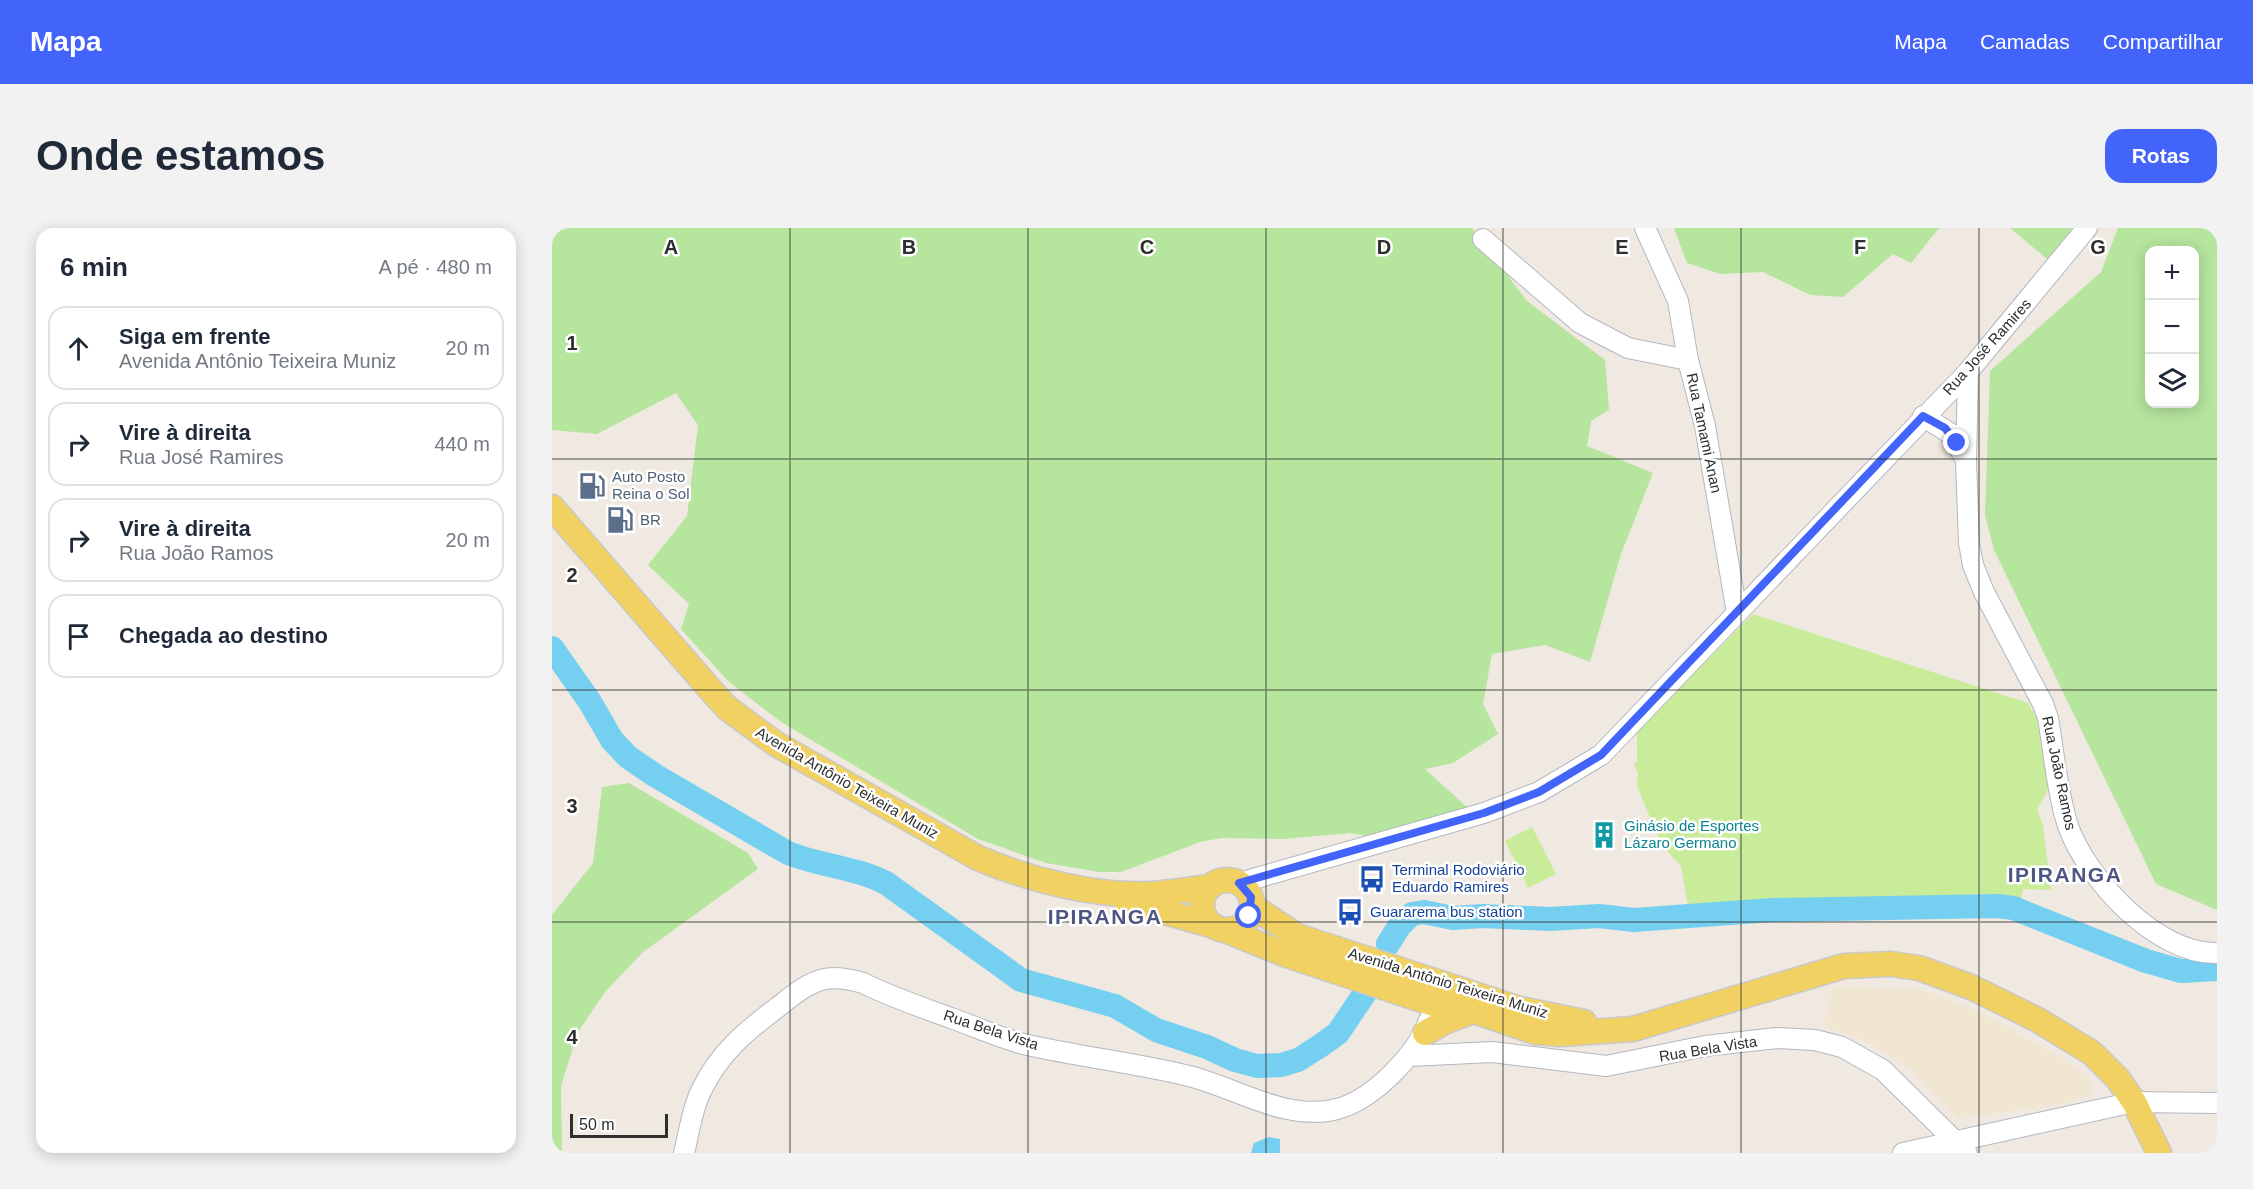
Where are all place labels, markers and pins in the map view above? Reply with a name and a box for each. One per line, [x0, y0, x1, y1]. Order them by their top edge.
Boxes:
place label: Auto Posto Reina o Sol [612, 468, 690, 502]
fuel station icon: Auto Posto Reina o Sol [577, 471, 607, 501]
fuel station icon: BR [605, 505, 635, 535]
place label: BR [640, 511, 661, 528]
place label: Ginásio de Esportes Lázaro Germano [1624, 817, 1759, 851]
building icon: Ginásio de Esportes Lázaro Germano [1589, 820, 1619, 850]
place label: Terminal Rodoviário Eduardo Ramires [1392, 861, 1525, 895]
bus stop icon: Terminal Rodoviário Eduardo Ramires [1357, 864, 1387, 894]
bus stop icon: Guararema bus station [1335, 897, 1365, 927]
place label: Guararema bus station [1370, 903, 1523, 920]

